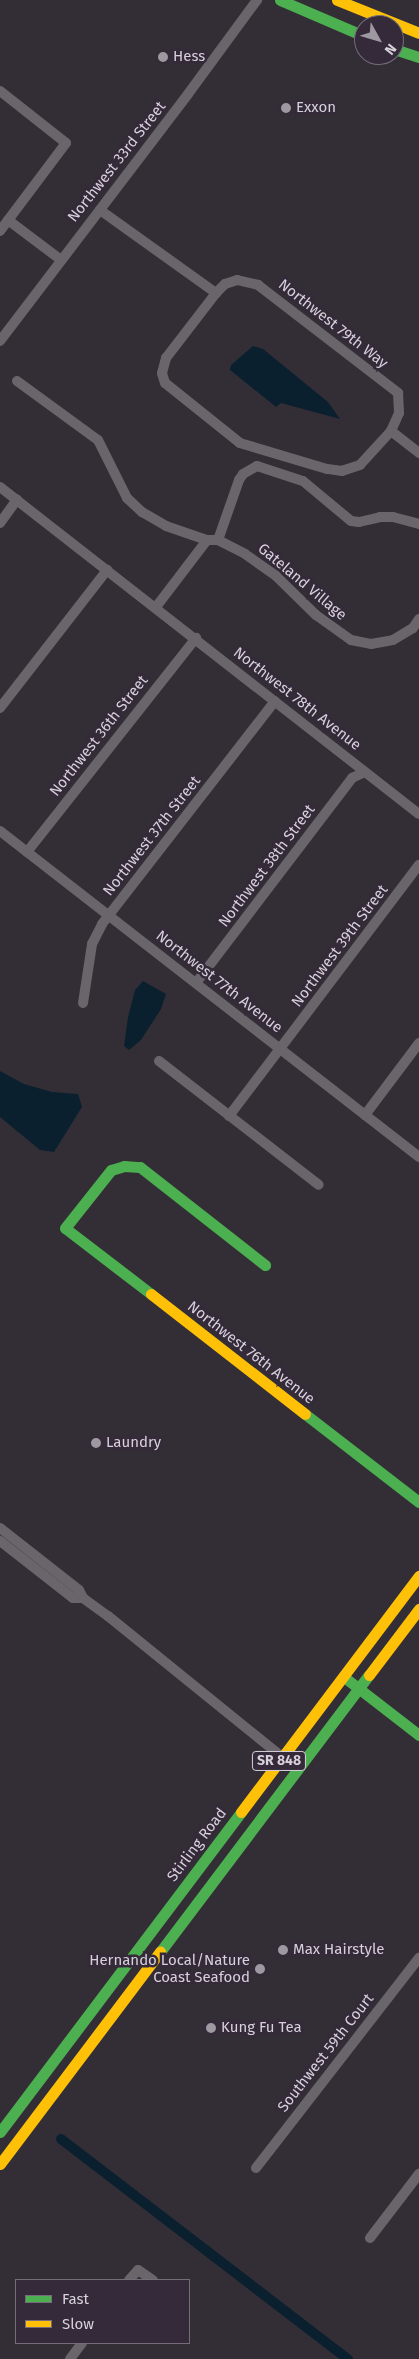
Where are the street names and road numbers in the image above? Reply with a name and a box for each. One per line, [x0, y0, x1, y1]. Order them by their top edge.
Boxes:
street label: Northwest 33rd Street [64, 98, 170, 226]
street label: Northwest 79th Way [275, 276, 391, 372]
street label: Gateland Village [254, 540, 350, 624]
street label: Northwest 78th Avenue [230, 644, 364, 754]
street label: Northwest 36th Street [46, 672, 152, 800]
street label: Northwest 37th Street [100, 772, 204, 900]
street label: Northwest 38th Street [215, 801, 319, 931]
street label: Northwest 39th Street [288, 881, 392, 1011]
street label: Northwest 77th Avenue [152, 927, 286, 1037]
street label: Northwest 76th Avenue [184, 1298, 318, 1408]
road number: SR 848 [252, 1750, 306, 1772]
street label: Stirling Road [164, 1805, 230, 1885]
street label: Southwest 59th Court [274, 1990, 378, 2116]

